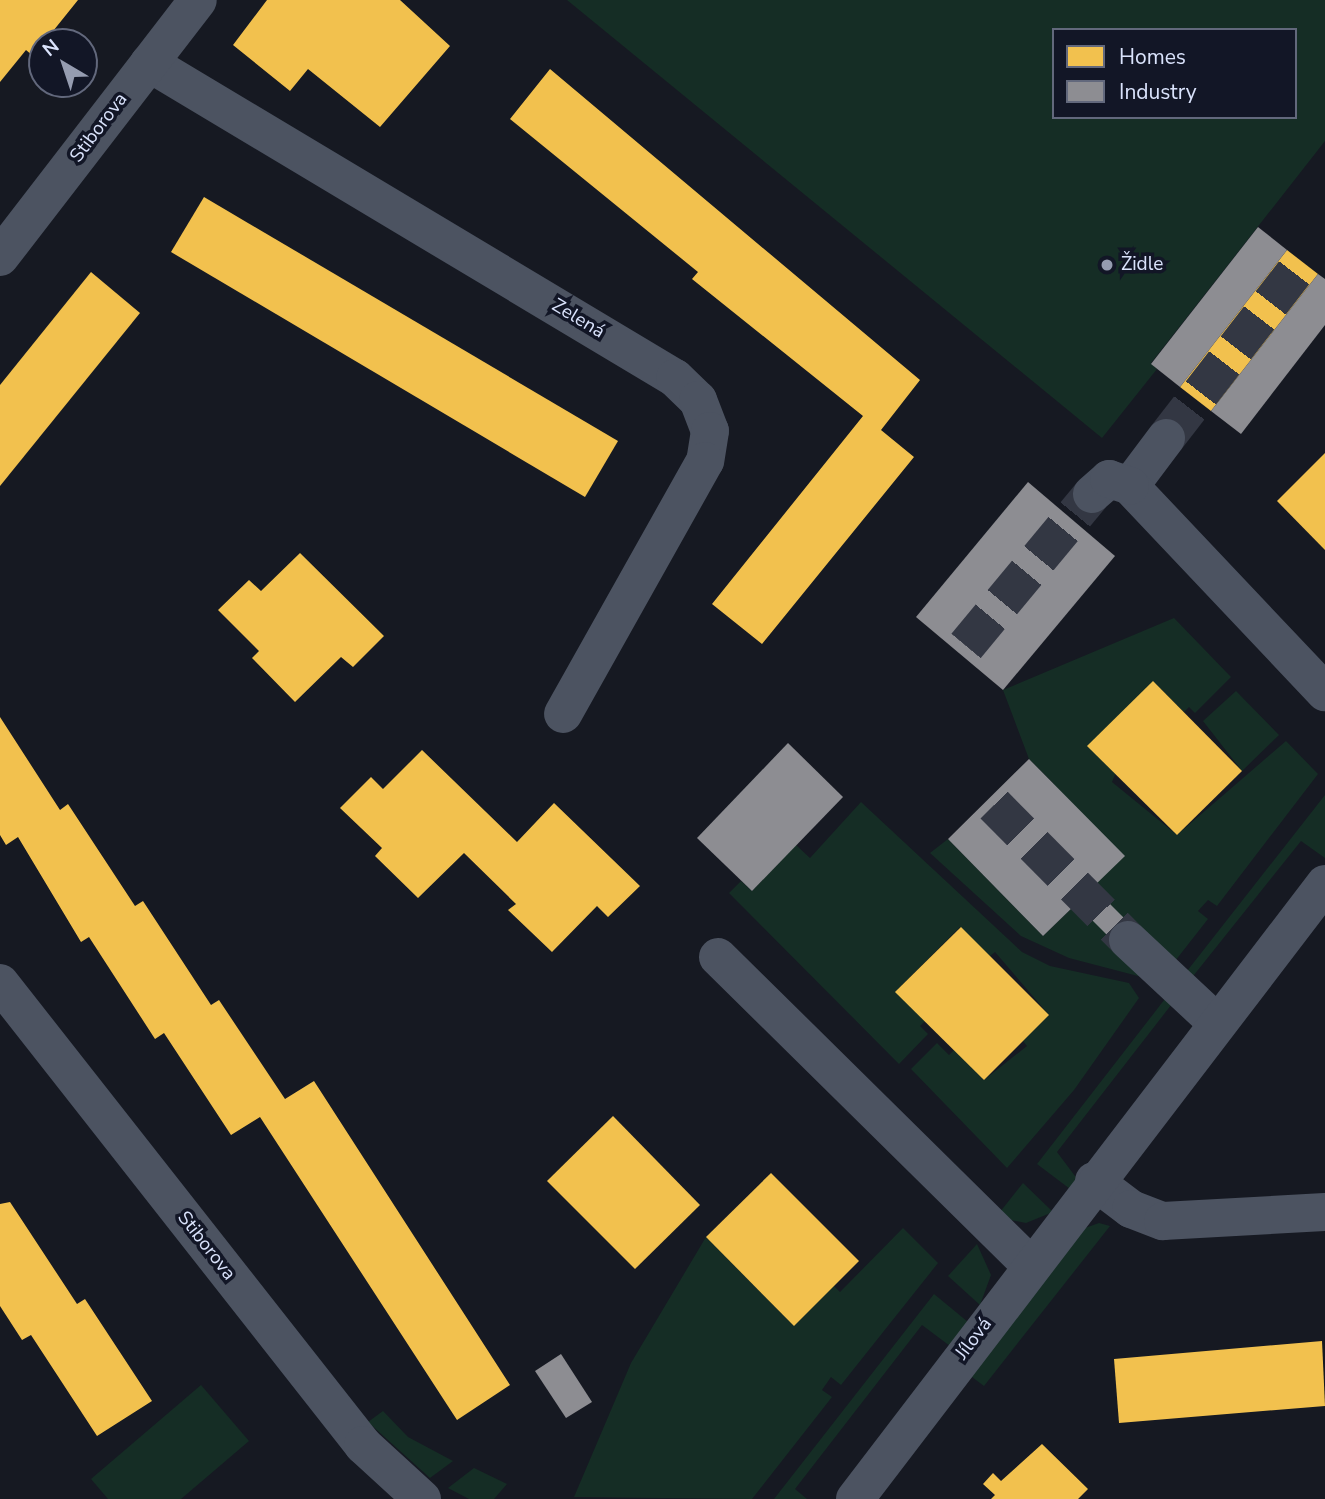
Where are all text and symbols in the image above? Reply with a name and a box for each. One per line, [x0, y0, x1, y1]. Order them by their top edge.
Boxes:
north arrow [28, 28, 98, 98]
legend [1052, 28, 1297, 119]
text: N [37, 34, 65, 63]
text: Homes [1119, 43, 1186, 71]
text: Industry [1119, 78, 1197, 106]
street label: Stiborova [65, 89, 133, 167]
place label: Židle [1121, 254, 1163, 276]
marker: Židle [1099, 257, 1115, 273]
street label: Zelená [547, 294, 609, 344]
street label: Stiborova [172, 1207, 240, 1285]
street label: Jílová [951, 1314, 997, 1364]

